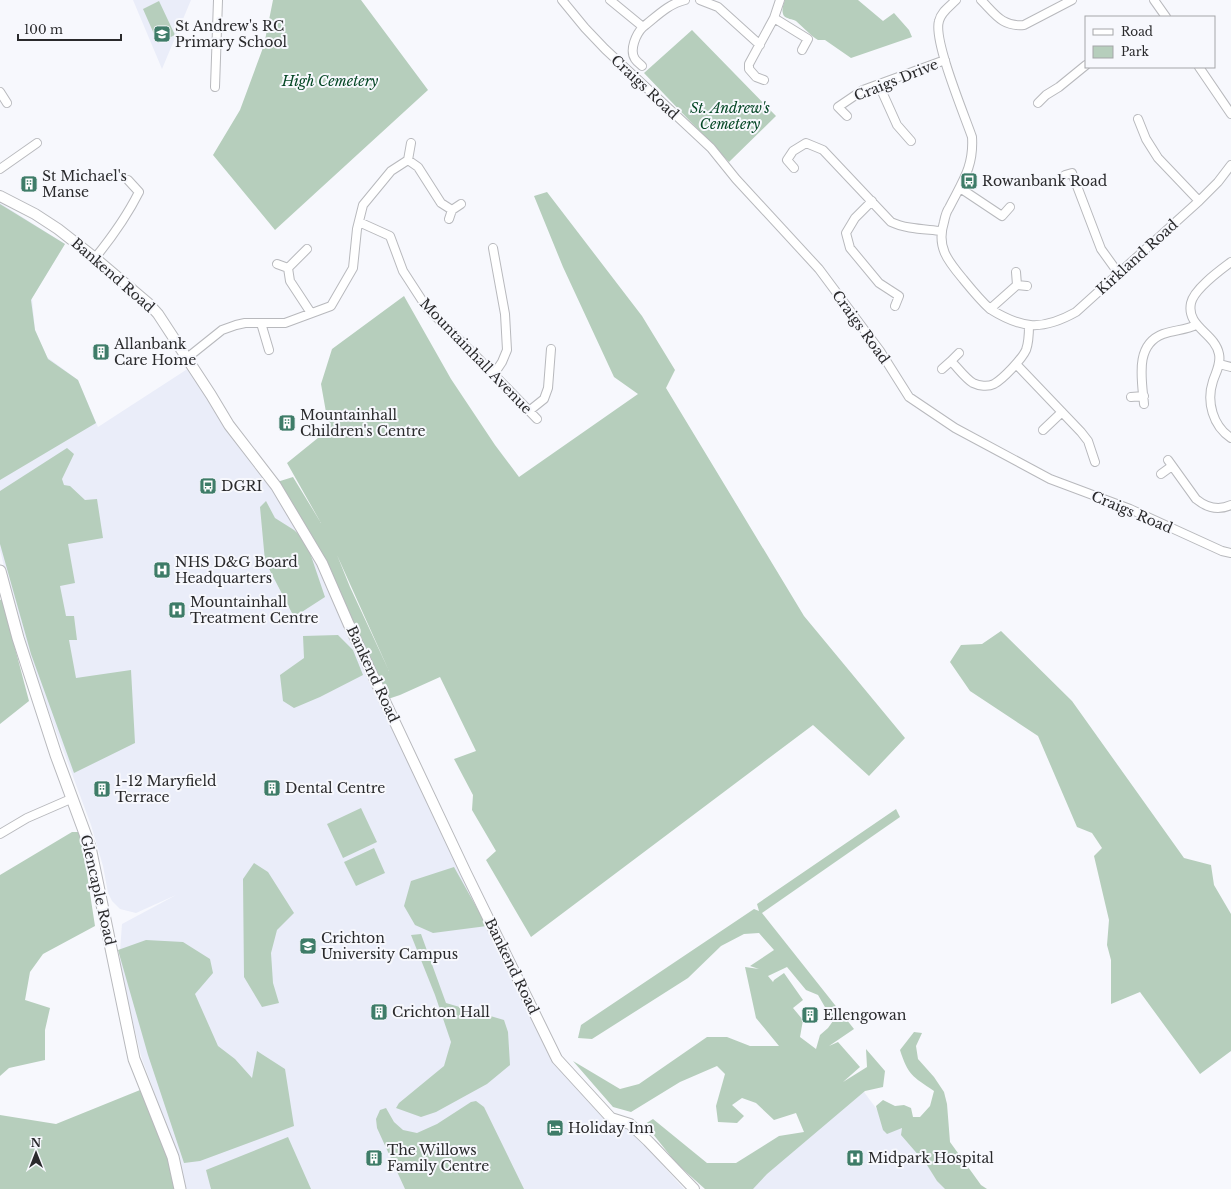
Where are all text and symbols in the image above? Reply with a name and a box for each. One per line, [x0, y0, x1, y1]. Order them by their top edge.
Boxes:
scale bar [18, 16, 121, 42]
legend [1085, 16, 1215, 68]
place label: St Andrew's RC Primary School [175, 17, 288, 51]
text: 100 m [24, 22, 63, 37]
school or university icon: St Andrew's RC Primary School [152, 24, 172, 44]
text: Road [1121, 24, 1153, 39]
text: Park [1121, 44, 1149, 59]
street label: Craigs Road [607, 51, 683, 123]
street label: Craigs Drive [851, 55, 941, 105]
park label: High Cemetery [281, 72, 379, 90]
park label: St. Andrew's Cemetery [690, 99, 770, 133]
place label: St Michael's Manse [42, 167, 127, 201]
bus stop icon: Rowanbank Road [959, 171, 979, 191]
place label: Rowanbank Road [982, 172, 1108, 190]
building icon: St Michael's Manse [19, 174, 39, 194]
street label: Kirkland Road [1092, 215, 1182, 298]
street label: Bankend Road [68, 234, 159, 316]
street label: Craigs Road [828, 287, 894, 368]
street label: Mountainhall Avenue [416, 294, 536, 418]
place label: Allanbank Care Home [113, 335, 196, 369]
building icon: Allanbank Care Home [91, 342, 111, 362]
place label: Mountainhall Children's Centre [300, 406, 425, 440]
building icon: Mountainhall Children's Centre [277, 413, 297, 433]
bus stop icon: DGRI [198, 476, 218, 496]
place label: DGRI [221, 477, 263, 495]
street label: Craigs Road [1089, 487, 1176, 537]
place label: NHS D&G Board Headquarters [175, 553, 298, 587]
hospital icon: NHS D&G Board Headquarters [152, 560, 172, 580]
place label: Mountainhall Treatment Centre [190, 593, 319, 627]
hospital icon: Mountainhall Treatment Centre [167, 600, 187, 620]
street label: Bankend Road [343, 623, 403, 726]
place label: 1-12 Maryfield Terrace [115, 772, 217, 806]
building icon: Dental Centre [262, 778, 282, 798]
building icon: 1-12 Maryfield Terrace [92, 779, 112, 799]
place label: Dental Centre [285, 779, 385, 797]
street label: Glencaple Road [77, 833, 120, 948]
street label: Bankend Road [481, 915, 543, 1017]
place label: Crichton University Campus [321, 929, 458, 963]
school or university icon: Crichton University Campus [298, 936, 318, 956]
building icon: Crichton Hall [369, 1002, 389, 1022]
place label: Crichton Hall [392, 1003, 490, 1021]
building icon: Ellengowan [800, 1005, 820, 1025]
place label: Ellengowan [823, 1006, 907, 1024]
hotel icon: Holiday Inn [545, 1118, 565, 1138]
place label: Holiday Inn [568, 1119, 654, 1137]
north arrow [16, 1133, 56, 1173]
text: N [31, 1136, 42, 1150]
place label: The Willows Family Centre [387, 1141, 489, 1175]
building icon: The Willows Family Centre [364, 1148, 384, 1168]
hospital icon: Midpark Hospital [845, 1148, 865, 1168]
place label: Midpark Hospital [868, 1149, 994, 1167]

